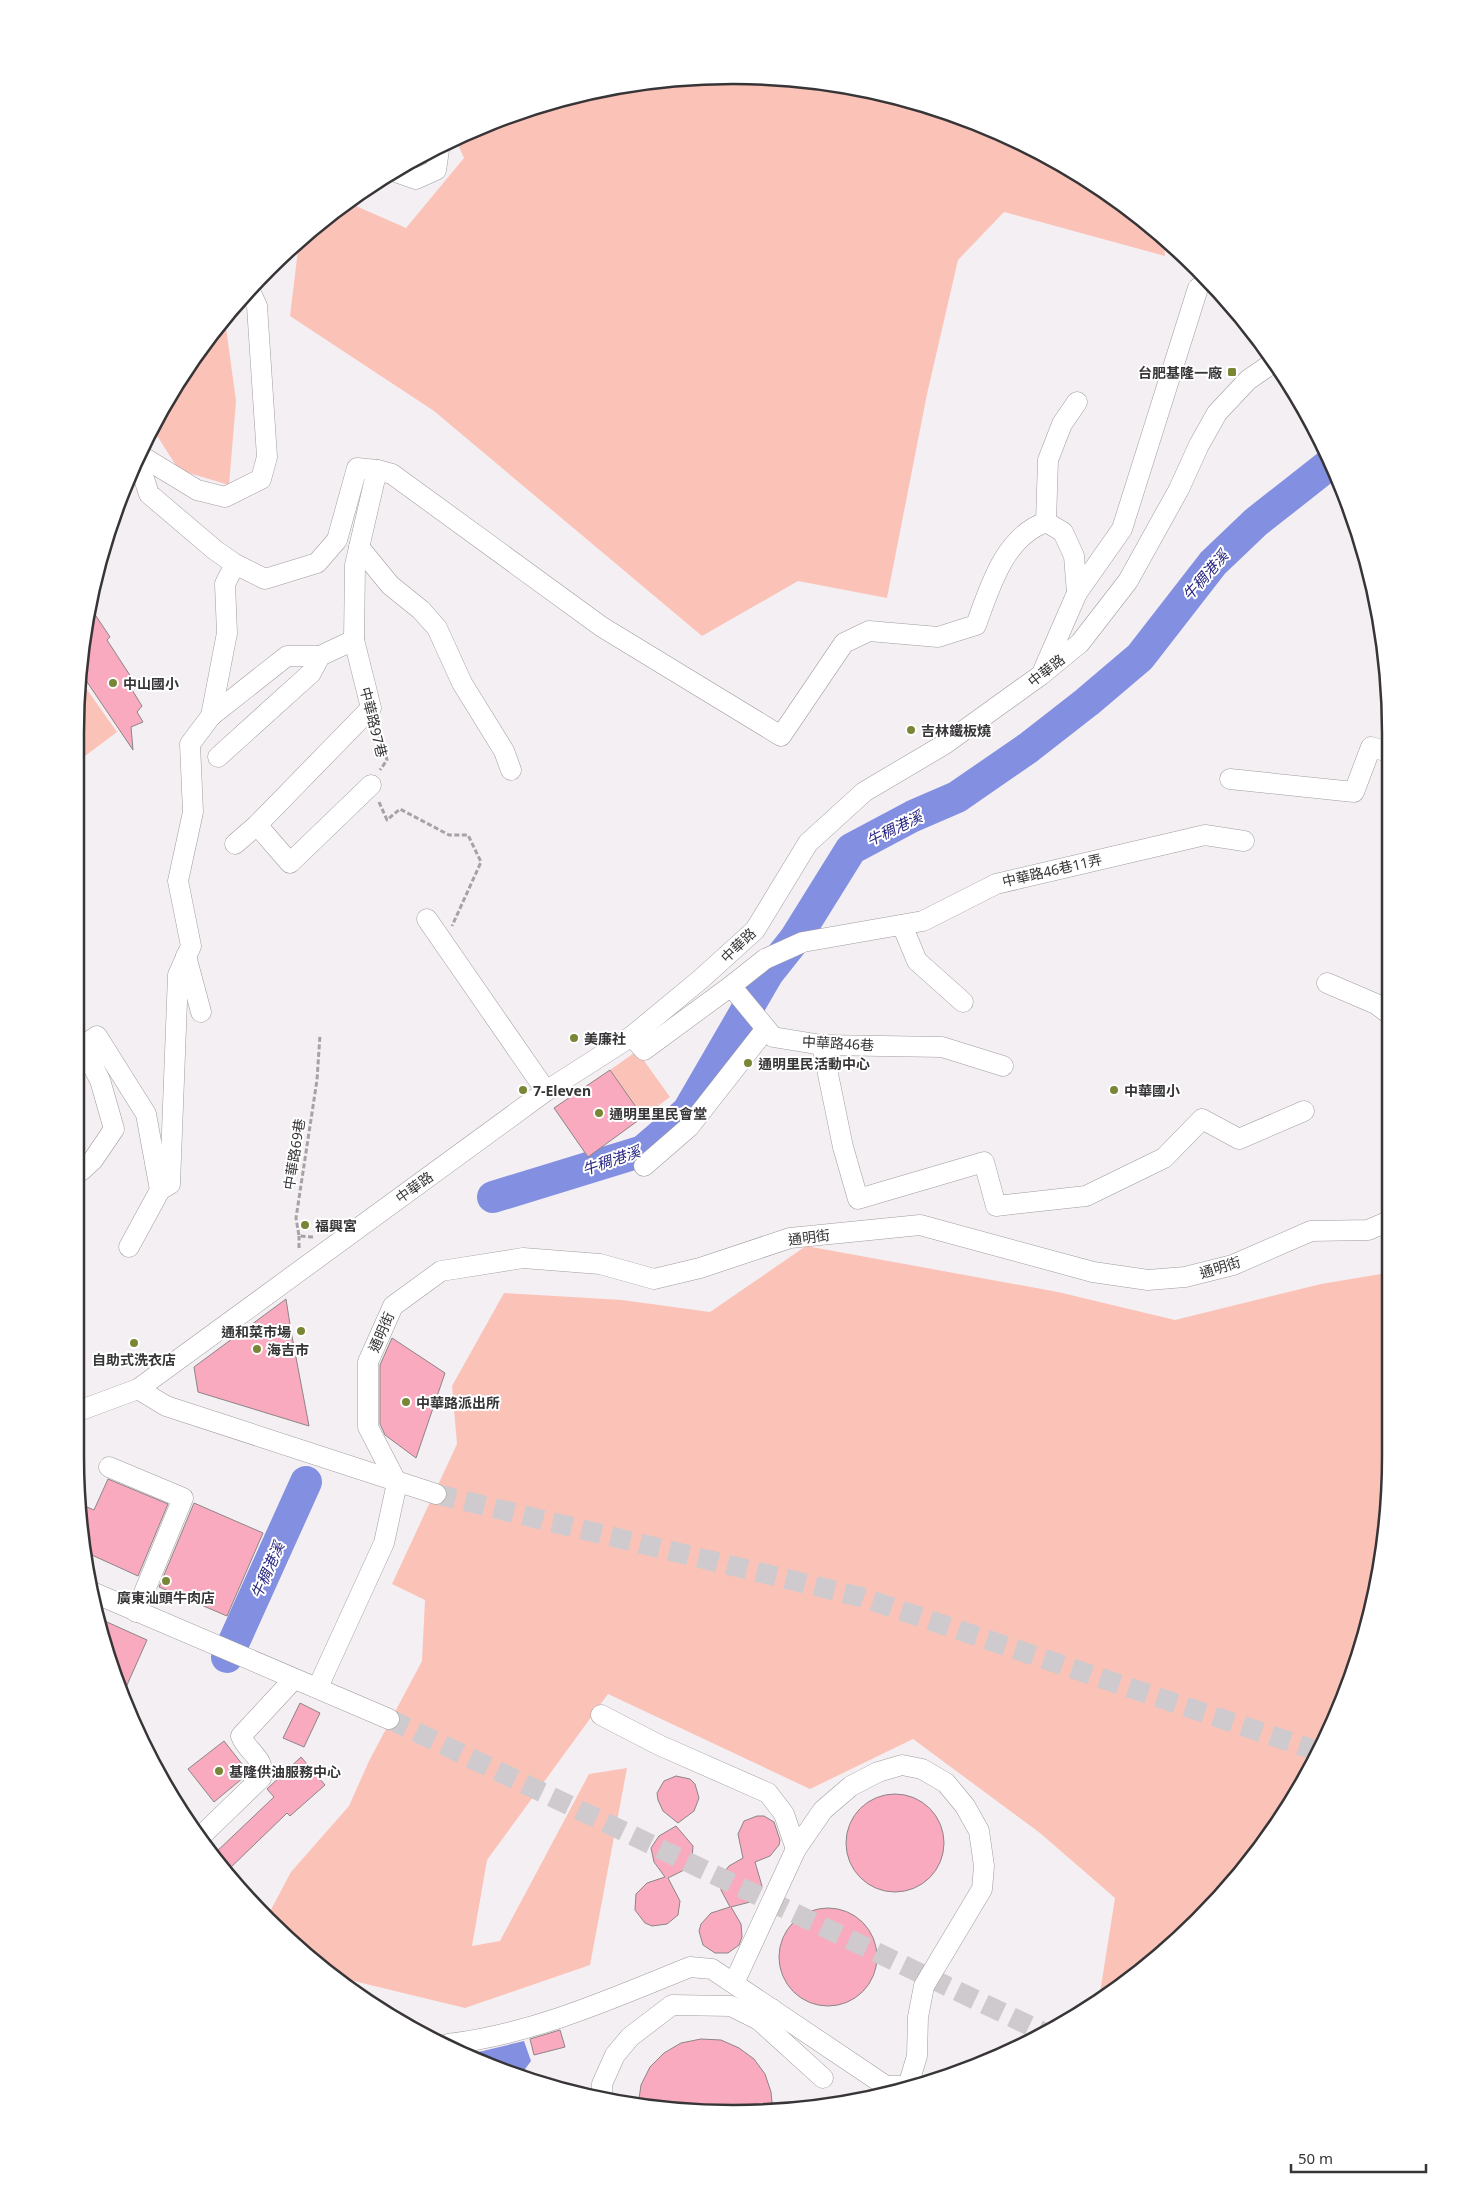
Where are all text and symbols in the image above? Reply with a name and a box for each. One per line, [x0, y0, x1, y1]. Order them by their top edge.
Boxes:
place label: 台肥基隆一廠 [1138, 363, 1222, 382]
marker: 台肥基隆一廠 [1226, 366, 1238, 378]
water label: 牛稠港溪 [1178, 544, 1234, 604]
street label: 中華路 [1024, 650, 1068, 690]
place label: 中山國小 [123, 674, 179, 693]
marker: 中山國小 [107, 677, 119, 689]
street label: 中華路97巷 [356, 685, 392, 759]
place label: 吉林鐵板燒 [921, 721, 991, 740]
marker: 吉林鐵板燒 [905, 724, 917, 736]
water label: 牛稠港溪 [863, 805, 927, 850]
street label: 中華路46巷11弄 [1000, 849, 1104, 891]
street label: 中華路 [716, 924, 760, 966]
place label: 美廉社 [584, 1029, 626, 1048]
marker: 美廉社 [568, 1032, 580, 1044]
street label: 中華路46巷 [802, 1032, 874, 1054]
place label: 通明里民活動中心 [758, 1054, 870, 1073]
marker: 通明里民活動中心 [742, 1057, 754, 1069]
place label: 7-Eleven [533, 1081, 591, 1100]
place label: 中華國小 [1124, 1081, 1180, 1100]
marker: 7-Eleven [517, 1084, 529, 1096]
marker: 中華國小 [1108, 1084, 1120, 1096]
place label: 通明里里民會堂 [609, 1104, 707, 1123]
marker: 通明里里民會堂 [593, 1107, 605, 1119]
street label: 中華路69巷 [279, 1117, 309, 1191]
water label: 牛稠港溪 [579, 1140, 645, 1179]
street label: 中華路 [391, 1167, 437, 1207]
place label: 福興宮 [315, 1216, 357, 1235]
marker: 福興宮 [299, 1219, 311, 1231]
street label: 通明街 [787, 1225, 831, 1249]
street label: 通明街 [1197, 1252, 1243, 1282]
street label: 通明街 [364, 1309, 398, 1355]
place label: 通和菜市場 [221, 1322, 291, 1341]
marker: 通和菜市場 [295, 1325, 307, 1337]
marker: 自助式洗衣店 [128, 1337, 140, 1349]
place label: 海吉市 [267, 1340, 309, 1359]
marker: 海吉市 [251, 1343, 263, 1355]
place label: 自助式洗衣店 [92, 1350, 176, 1369]
place label: 中華路派出所 [416, 1393, 500, 1412]
marker: 中華路派出所 [400, 1396, 412, 1408]
water label: 牛稠港溪 [246, 1537, 289, 1601]
marker: 廣東汕頭牛肉店 [160, 1575, 172, 1587]
place label: 廣東汕頭牛肉店 [117, 1588, 215, 1607]
place label: 基隆供油服務中心 [229, 1762, 341, 1781]
marker: 基隆供油服務中心 [213, 1765, 225, 1777]
scale bar [1291, 2142, 1426, 2174]
text: 50 m [1298, 2148, 1333, 2168]

